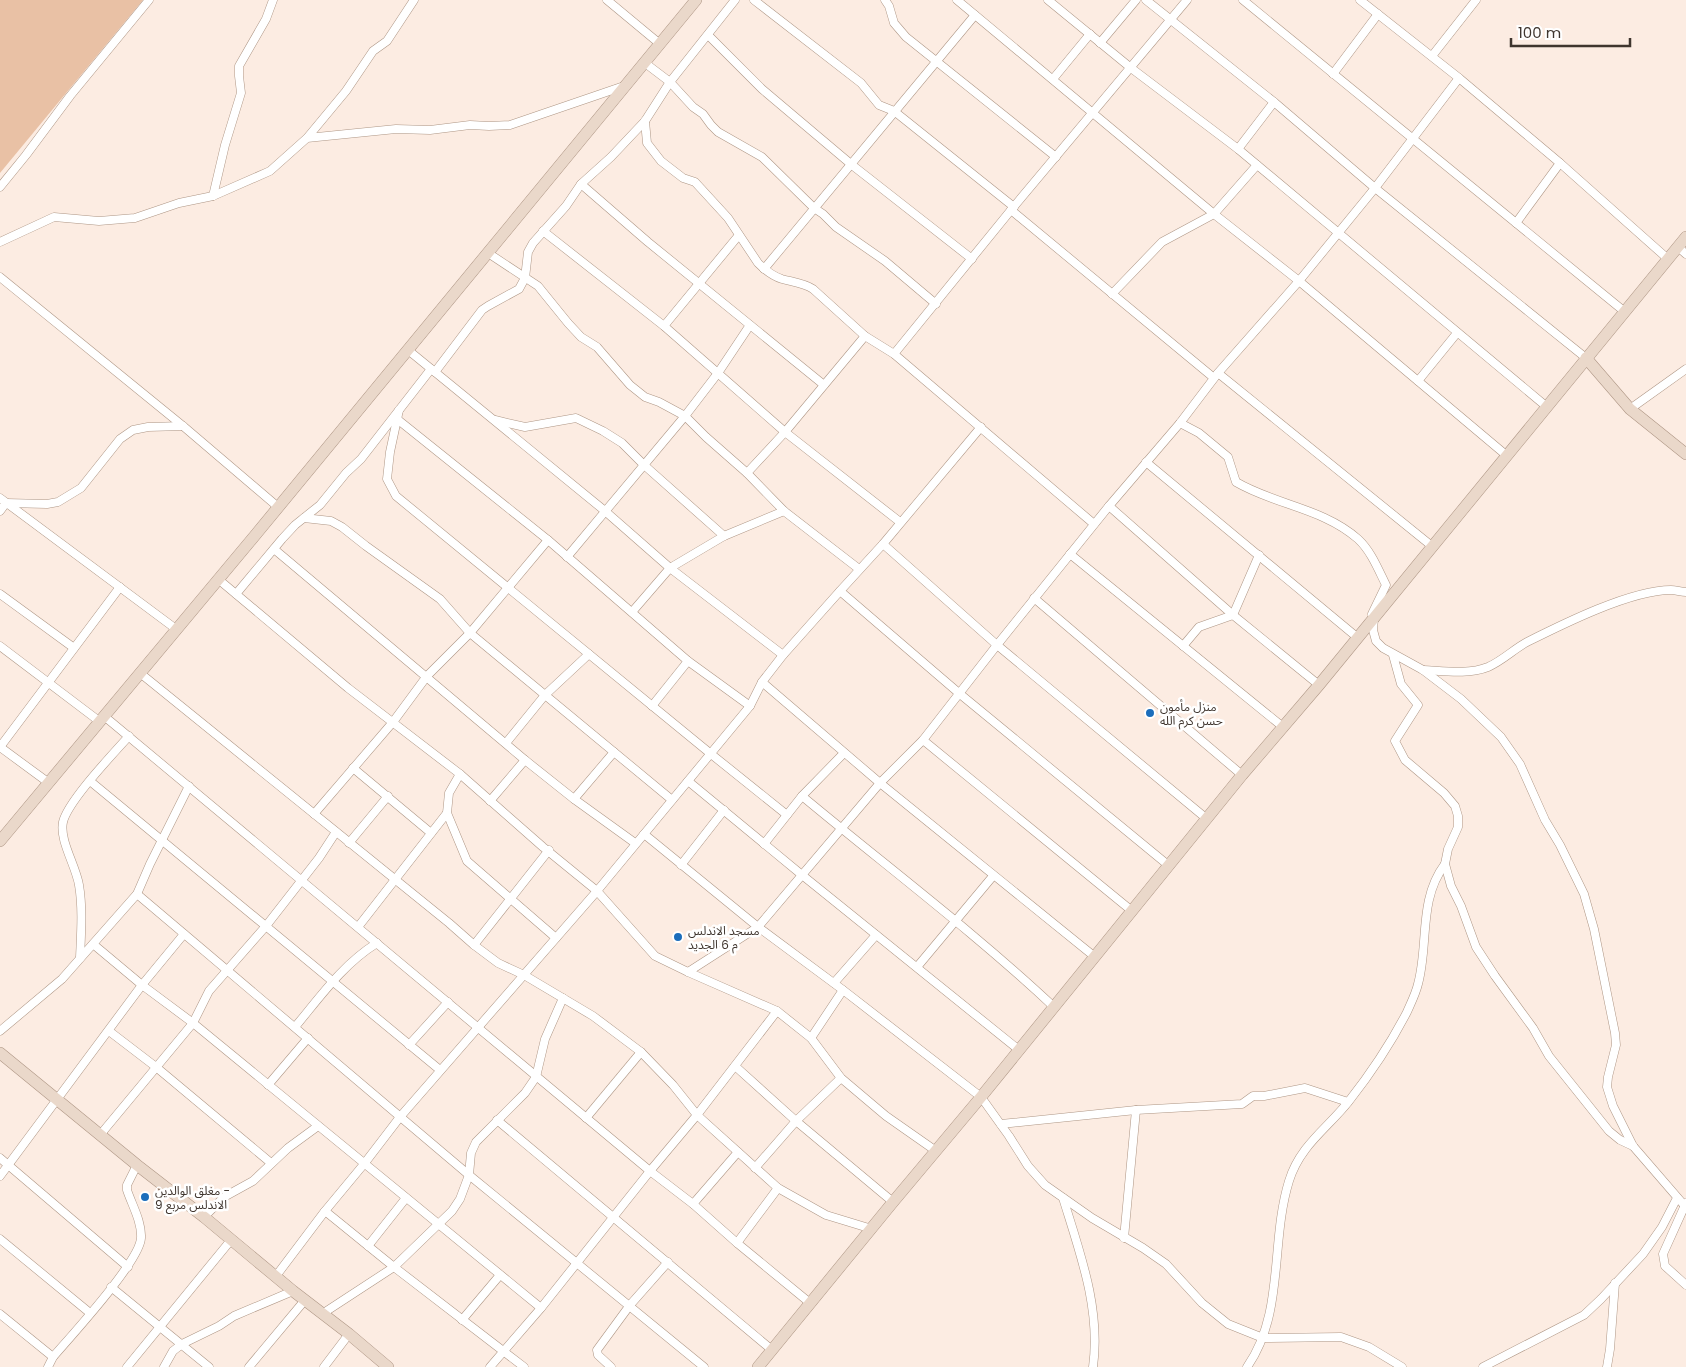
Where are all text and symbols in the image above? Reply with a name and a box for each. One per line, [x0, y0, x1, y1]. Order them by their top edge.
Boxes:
scale bar [1511, 15, 1630, 47]
text: 100 m [1518, 22, 1561, 43]
place label: منزل مأمون حسن كرم الله [1160, 698, 1223, 730]
marker: منزل مأمون حسن كرم الله [1144, 707, 1156, 719]
place label: مسجد الاندلس م 6 الجديد [688, 922, 760, 954]
marker: مسجد الاندلس م 6 الجديد [672, 931, 684, 943]
place label: مغلق الوالدين - الاندلس مربع 9 [155, 1182, 230, 1214]
marker: مغلق الوالدين - الاندلس مربع 9 [139, 1191, 151, 1203]

